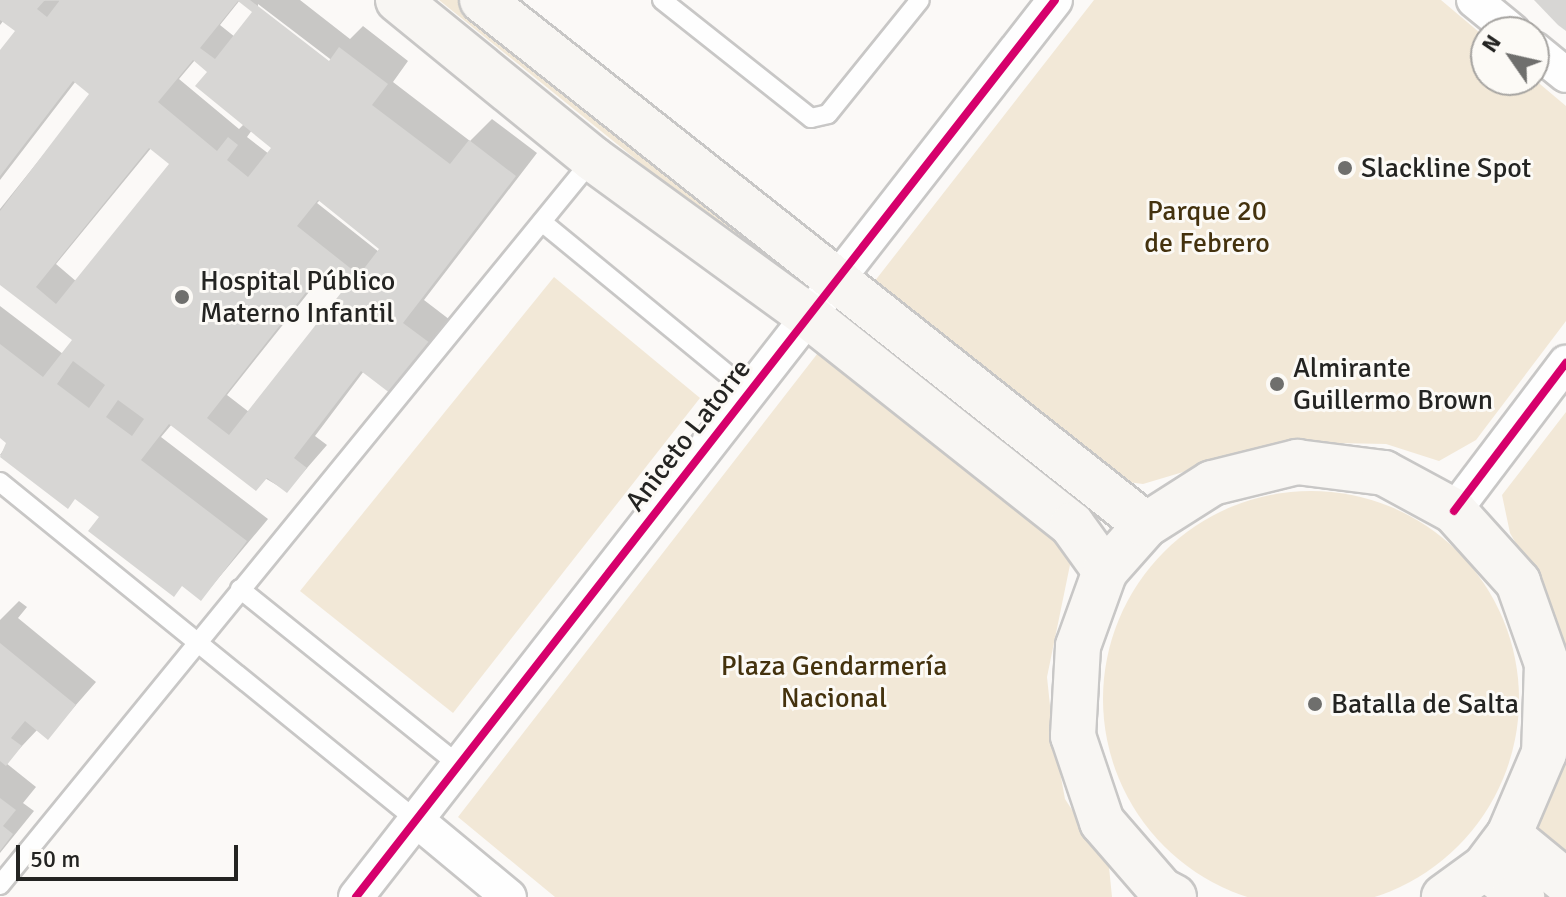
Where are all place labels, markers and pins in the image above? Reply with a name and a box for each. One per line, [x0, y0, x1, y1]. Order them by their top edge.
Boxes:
place label: Slackline Spot [1361, 151, 1531, 185]
marker: Slackline Spot [1336, 159, 1354, 177]
place label: Hospital Público Materno Infantil [200, 264, 395, 330]
marker: Hospital Público Materno Infantil [171, 286, 193, 308]
place label: Almirante Guillermo Brown [1293, 351, 1493, 417]
marker: Almirante Guillermo Brown [1268, 375, 1286, 393]
place label: Batalla de Salta [1331, 687, 1519, 721]
marker: Batalla de Salta [1306, 695, 1324, 713]

